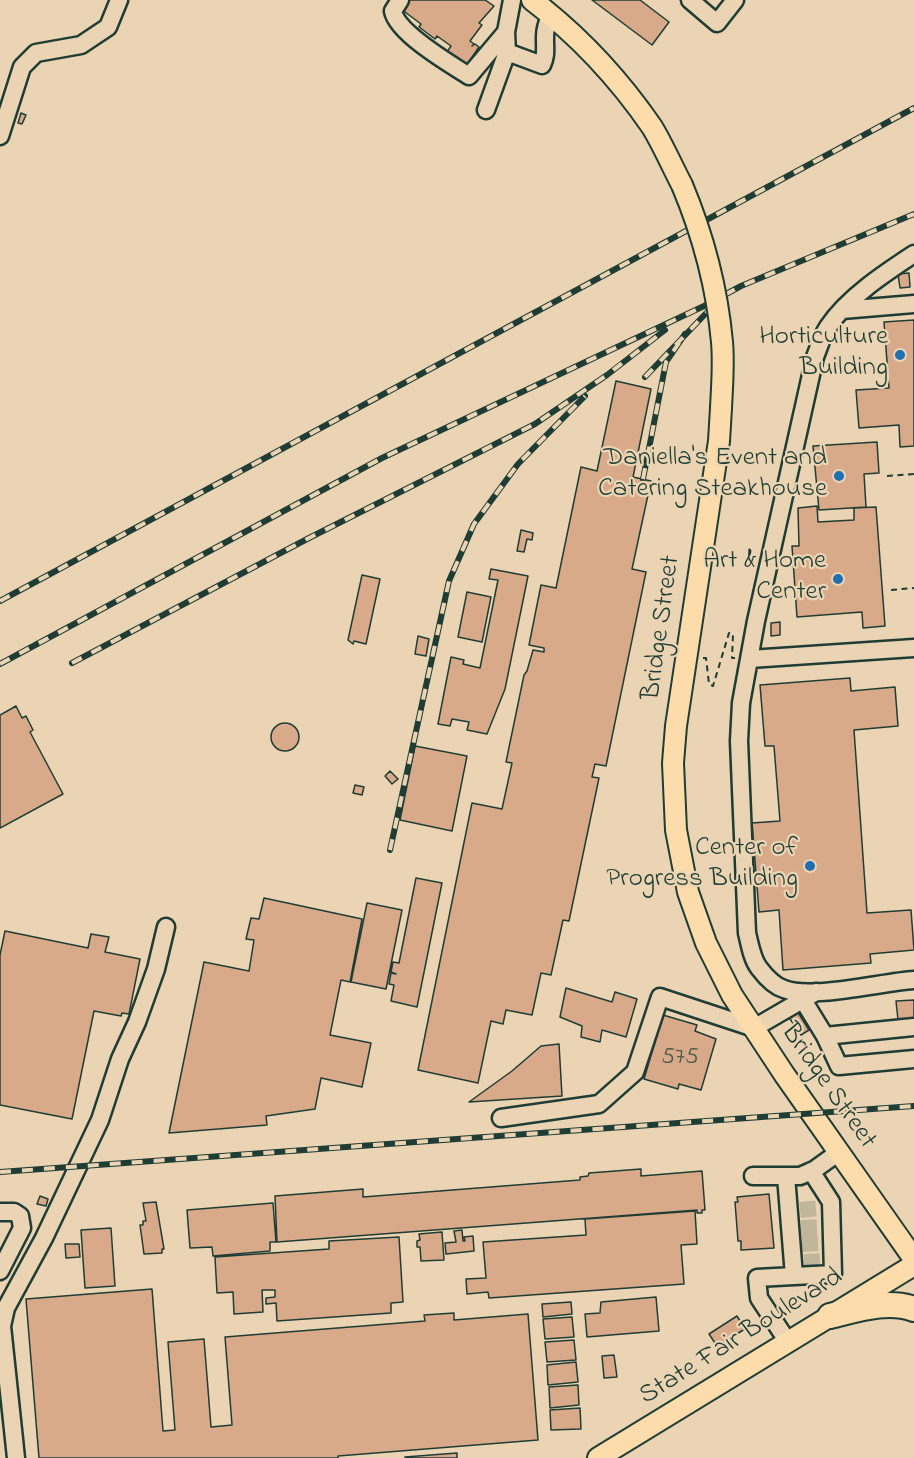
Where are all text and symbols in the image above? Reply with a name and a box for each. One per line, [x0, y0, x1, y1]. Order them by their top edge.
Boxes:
place label: Horticulture Building [759, 323, 888, 386]
marker: Horticulture Building [893, 348, 907, 362]
place label: Daniella's Event and Catering Steakhouse [598, 444, 827, 507]
marker: Daniella's Event and Catering Steakhouse [832, 469, 846, 483]
place label: Art & Home Center [703, 547, 826, 610]
street label: Bridge Street [637, 554, 689, 702]
marker: Art & Home Center [831, 572, 845, 586]
place label: Center of Progress Building [606, 834, 798, 897]
marker: Center of Progress Building [803, 859, 817, 873]
street label: Bridge Street [772, 1018, 882, 1156]
house number: 575 [661, 1045, 699, 1073]
street label: State Fair Boulevard [634, 1262, 850, 1414]

